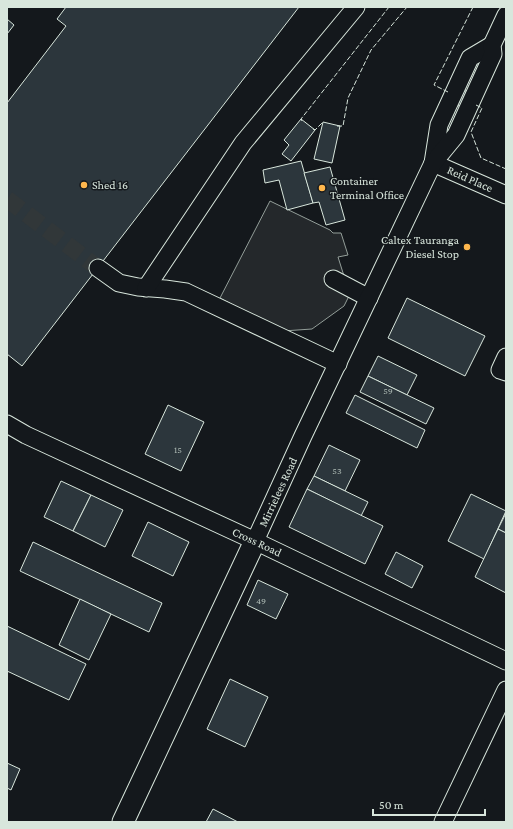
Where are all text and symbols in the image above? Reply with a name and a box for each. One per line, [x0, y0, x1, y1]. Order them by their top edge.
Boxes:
street label: Reid Place [445, 163, 495, 195]
place label: Container Terminal Office [330, 174, 404, 202]
place label: Shed 16 [92, 178, 128, 192]
marker: Shed 16 [79, 180, 89, 190]
marker: Container Terminal Office [317, 183, 327, 193]
place label: Caltex Tauranga Diesel Stop [381, 233, 459, 261]
marker: Caltex Tauranga Diesel Stop [462, 242, 472, 252]
house number: 59 [383, 385, 393, 396]
house number: 15 [174, 444, 182, 455]
street label: Mirrielees Road [256, 454, 300, 529]
house number: 53 [332, 465, 342, 476]
street label: Cross Road [230, 524, 285, 560]
house number: 49 [256, 595, 266, 606]
scale bar [373, 791, 485, 817]
text: 50 m [379, 798, 404, 812]

